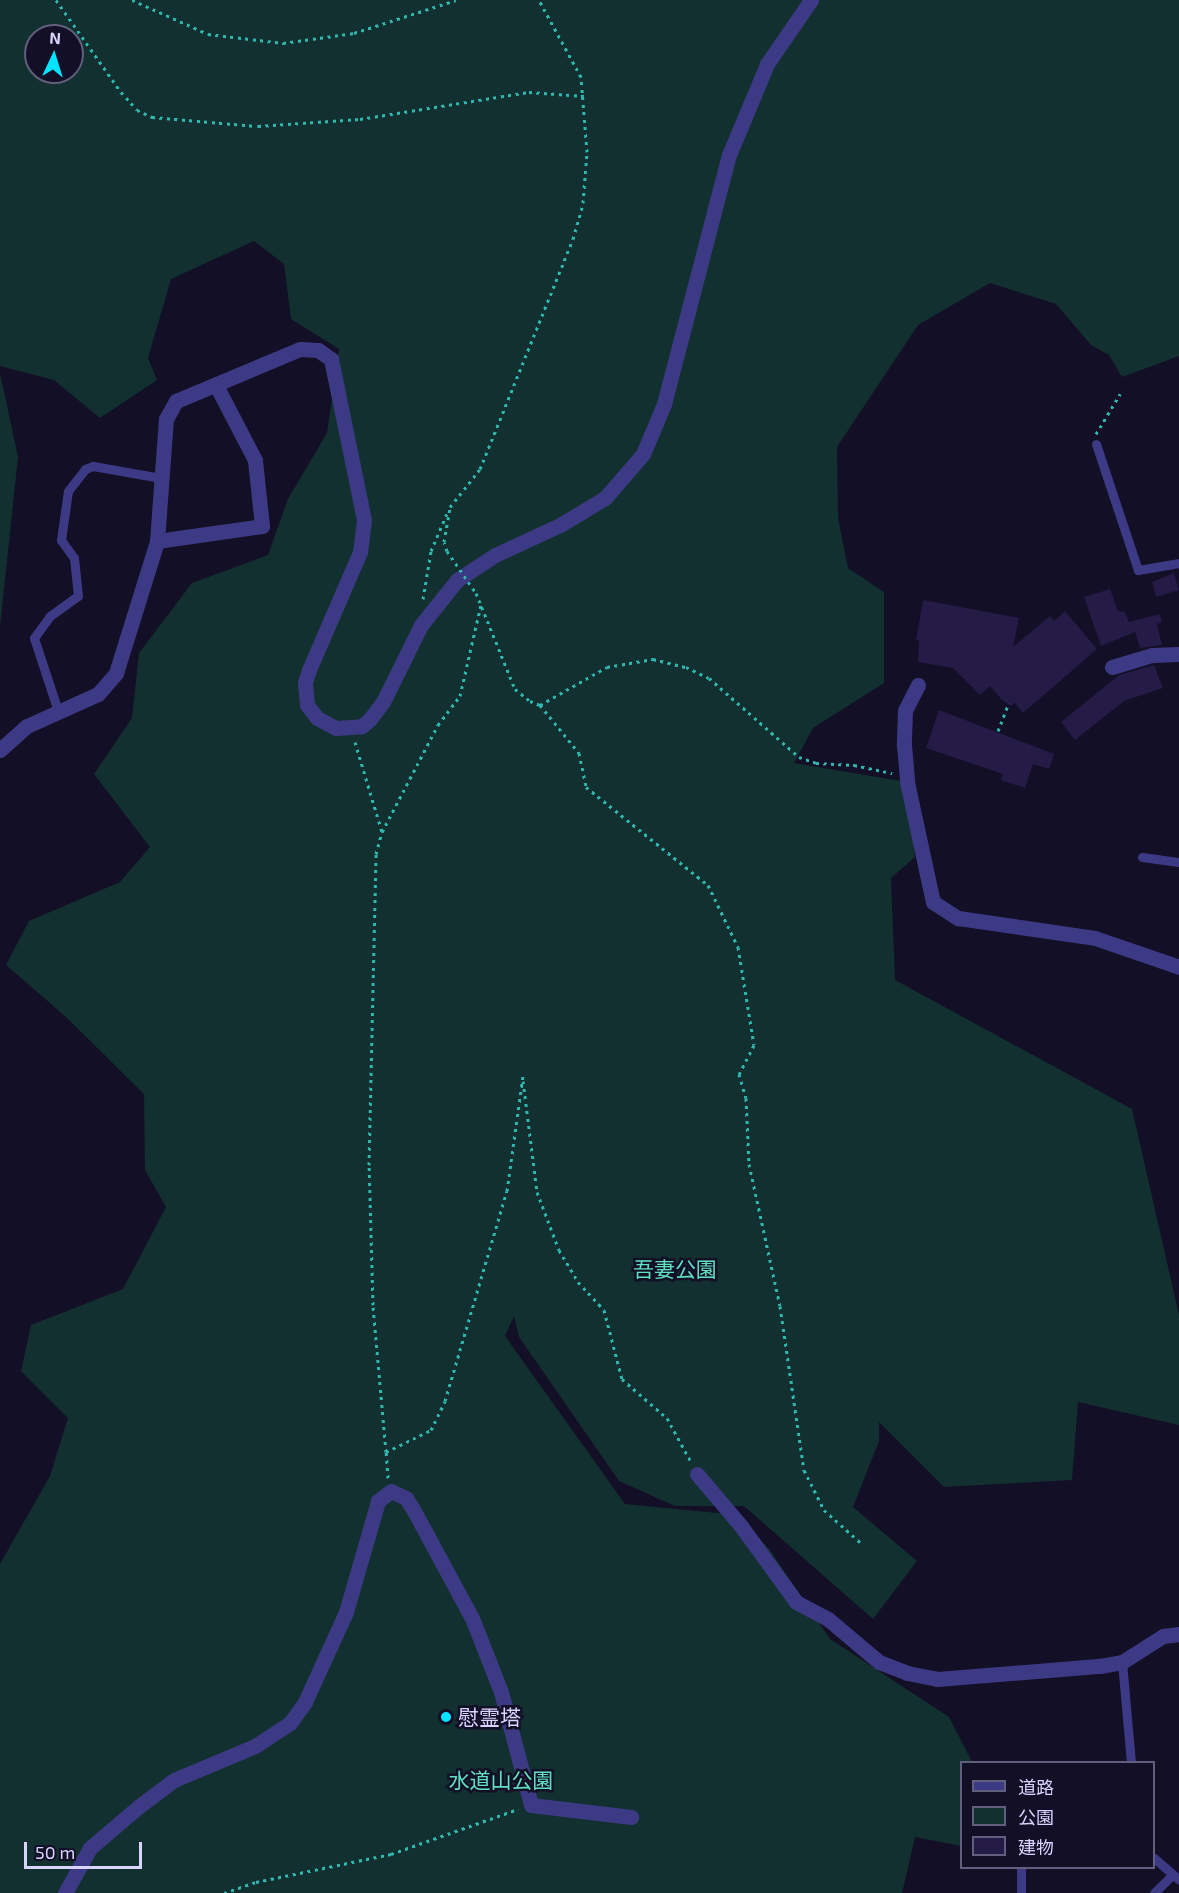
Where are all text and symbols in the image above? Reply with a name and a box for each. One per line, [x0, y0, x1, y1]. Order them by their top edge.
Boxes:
north arrow [24, 24, 84, 84]
text: N [49, 28, 62, 47]
park label: 吾妻公園 [633, 1256, 717, 1282]
place label: 慰霊塔 [458, 1704, 521, 1730]
marker: 慰霊塔 [439, 1710, 453, 1724]
legend [960, 1761, 1155, 1869]
park label: 水道山公園 [449, 1767, 553, 1793]
text: 道路 [1018, 1776, 1054, 1798]
text: 公園 [1018, 1806, 1054, 1828]
scale bar [27, 1830, 146, 1868]
text: 建物 [1018, 1836, 1054, 1858]
text: 50 m [35, 1841, 75, 1863]

